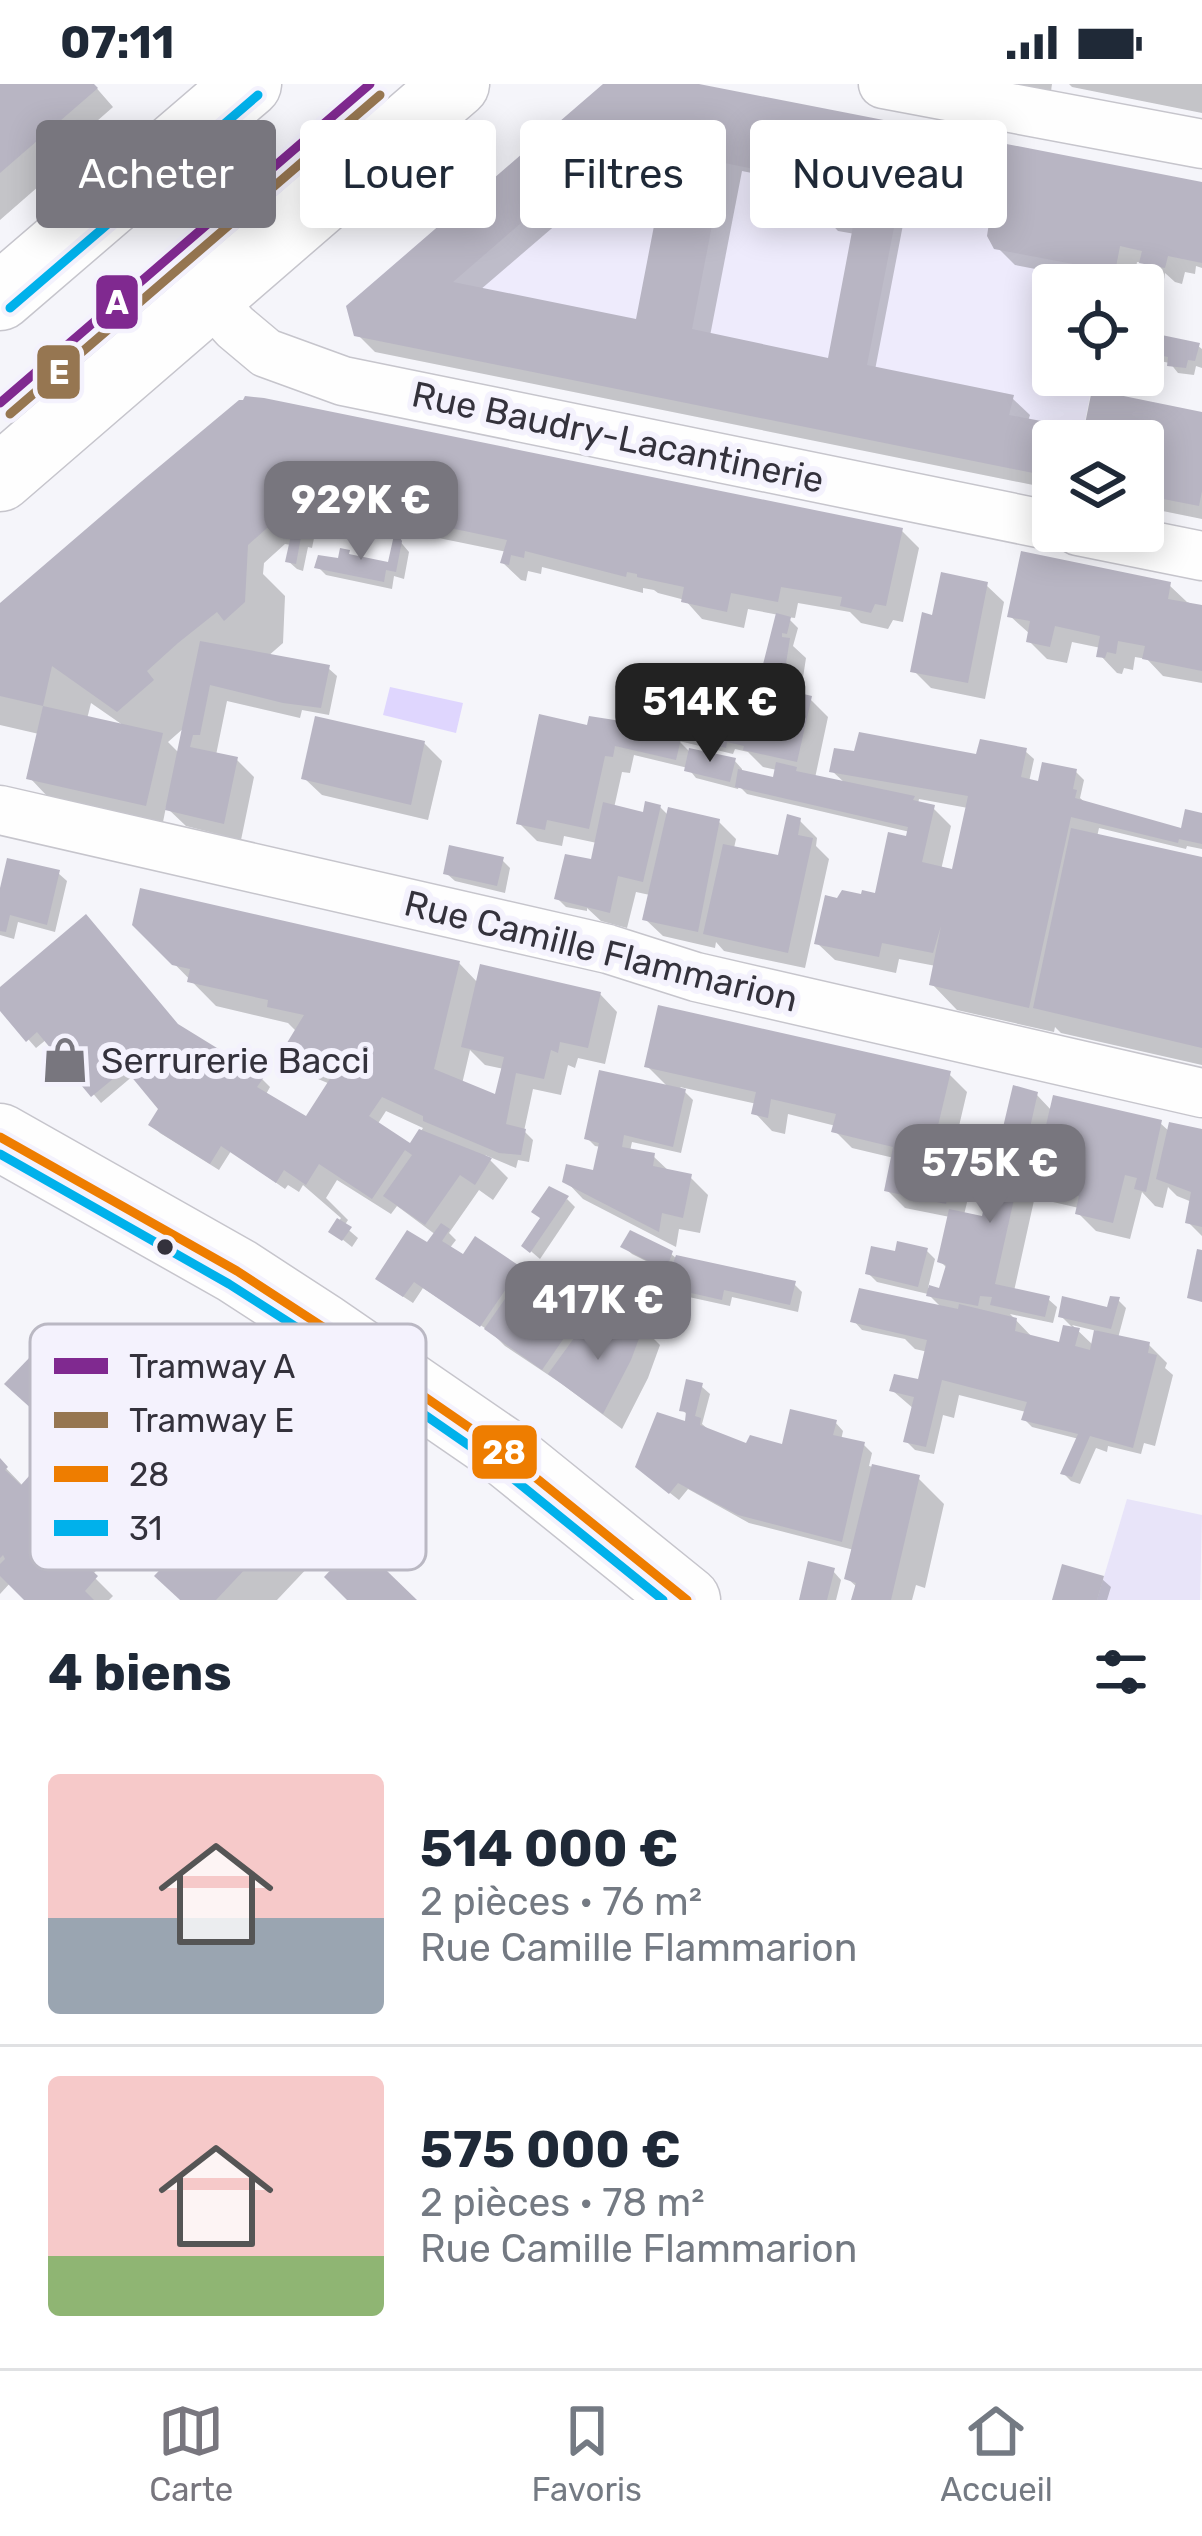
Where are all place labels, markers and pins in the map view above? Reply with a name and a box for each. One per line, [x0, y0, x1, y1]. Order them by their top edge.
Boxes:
pin: 929K € [263, 461, 459, 563]
pin: 514K € [612, 663, 808, 765]
shop icon: Serrurerie Bacci [40, 1035, 90, 1085]
place label: Serrurerie Bacci [101, 1039, 370, 1082]
pin: 575K € [892, 1124, 1088, 1226]
unlabelled marker [154, 1236, 176, 1258]
pin: 417K € [500, 1261, 696, 1363]

